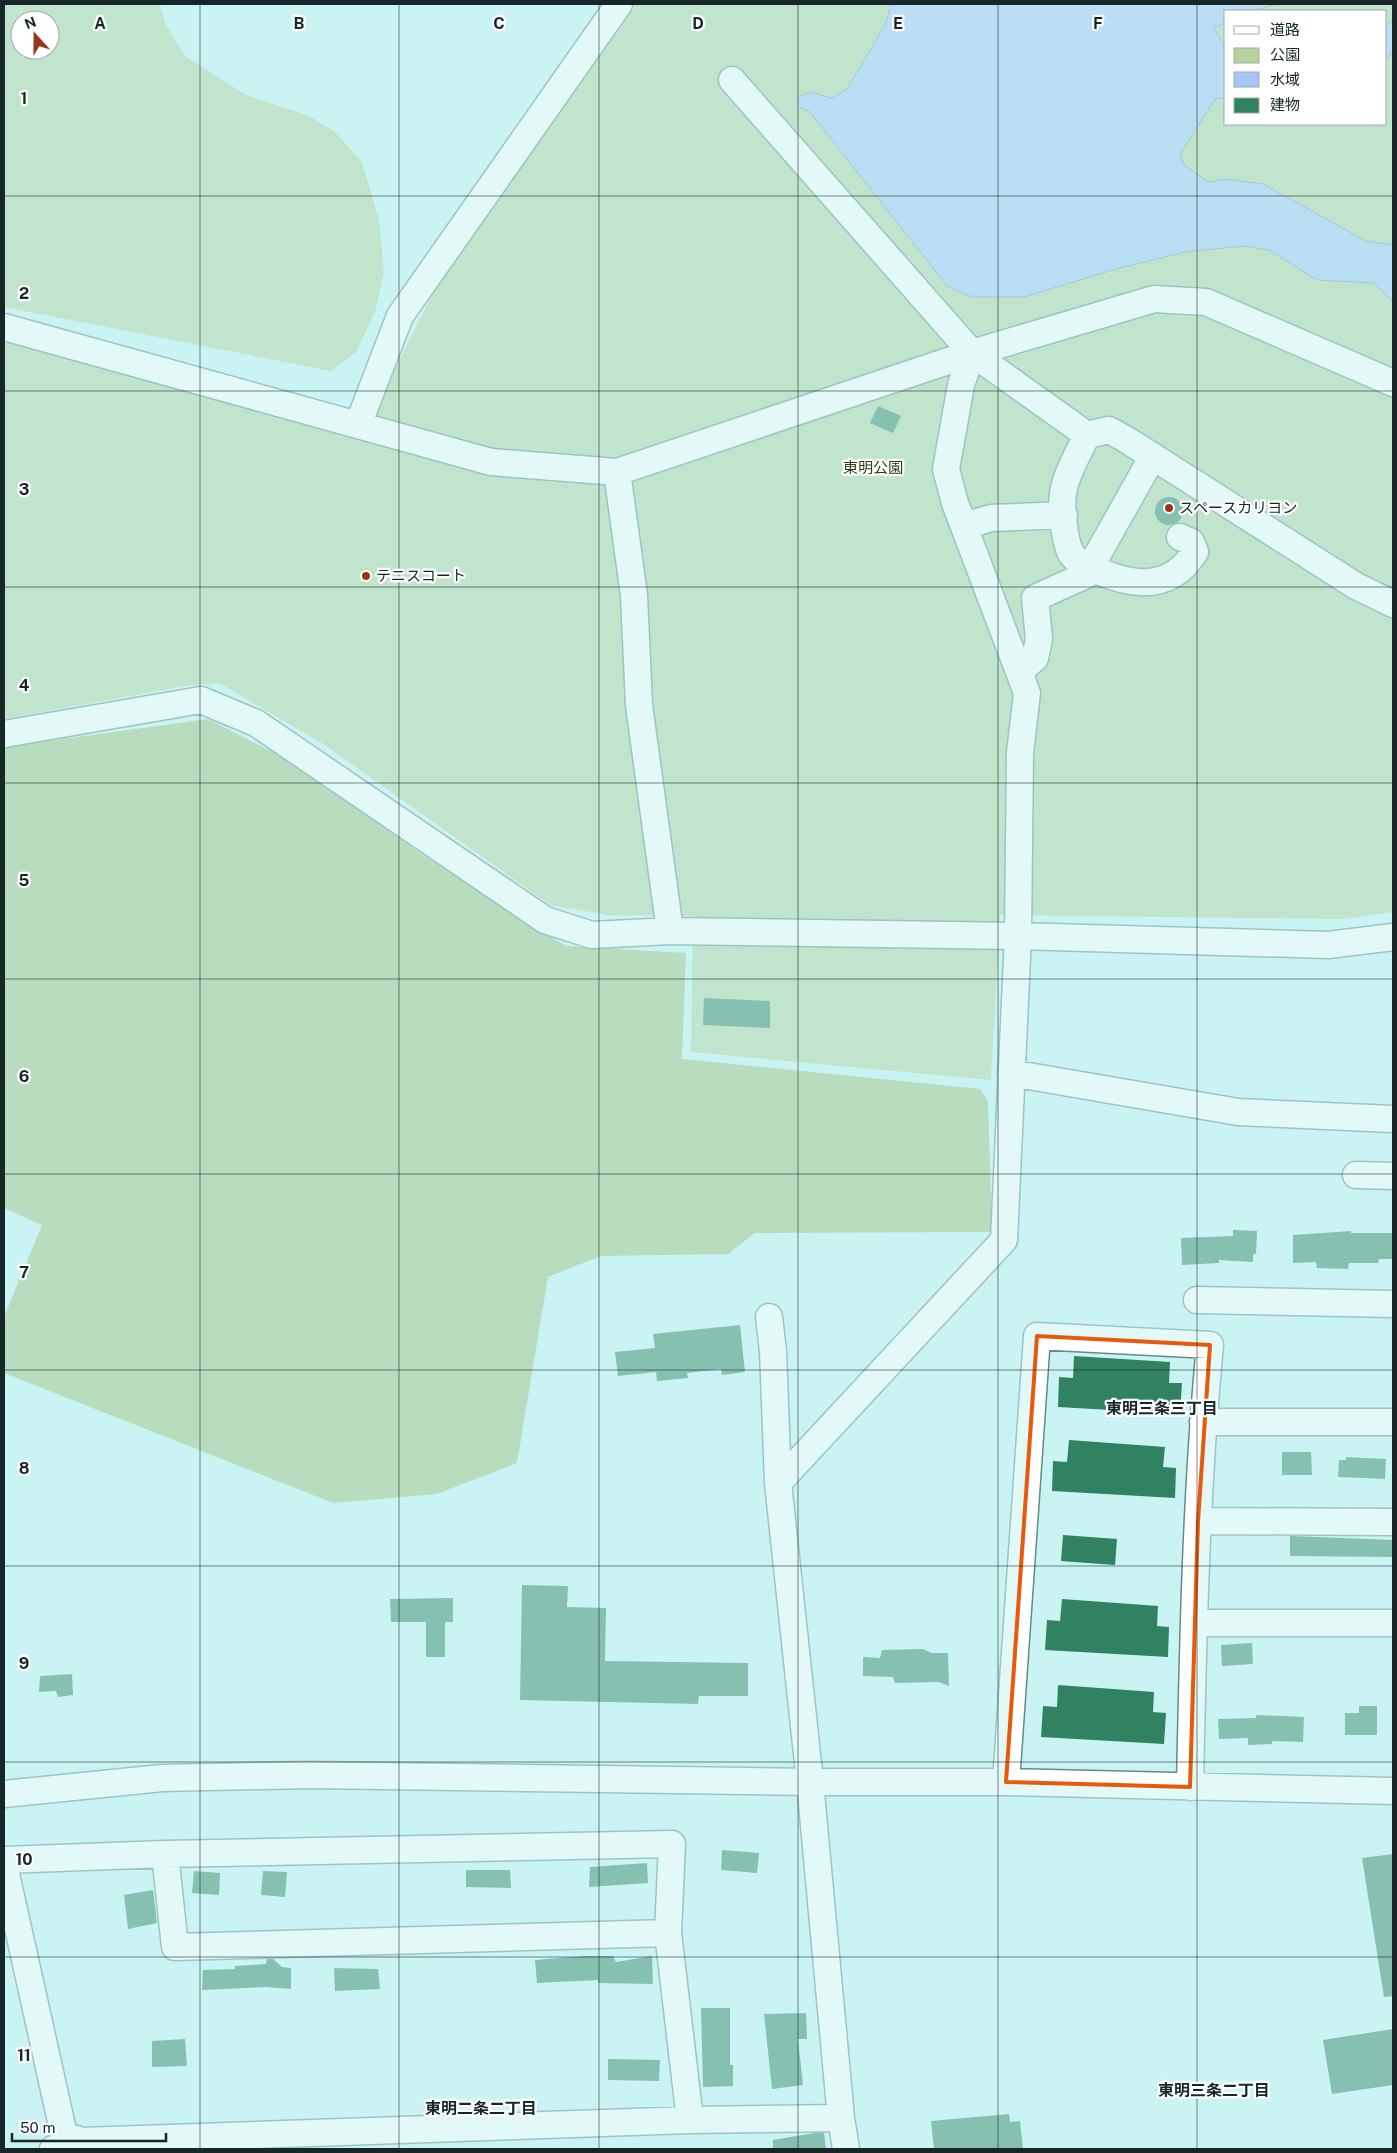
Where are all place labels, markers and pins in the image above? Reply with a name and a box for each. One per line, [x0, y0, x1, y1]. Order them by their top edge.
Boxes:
place label: スペースカリヨン [1179, 499, 1297, 516]
marker: スペースカリヨン [1163, 502, 1175, 514]
place label: テニスコート [376, 567, 466, 584]
marker: テニスコート [360, 570, 372, 582]

